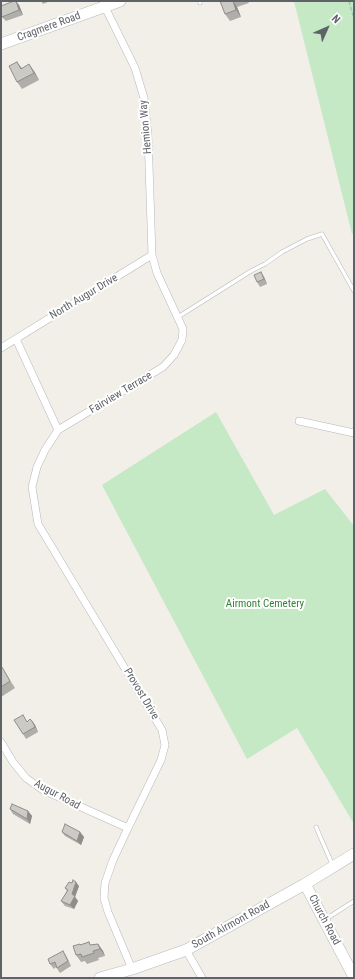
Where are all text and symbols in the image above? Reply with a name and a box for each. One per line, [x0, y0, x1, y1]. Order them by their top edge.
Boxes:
north arrow [307, 8, 347, 48]
street label: Cragmere Road [15, 9, 83, 45]
text: N [329, 12, 343, 26]
street label: Hemion Way [137, 99, 155, 155]
street label: North Augur Drive [48, 271, 120, 323]
street label: Fairview Terrace [87, 369, 155, 417]
park label: Airmont Cemetery [226, 597, 304, 611]
street label: Provost Drive [120, 666, 162, 722]
street label: Augur Road [32, 777, 82, 813]
street label: Church Road [305, 893, 343, 947]
street label: South Airmont Road [190, 898, 272, 952]

